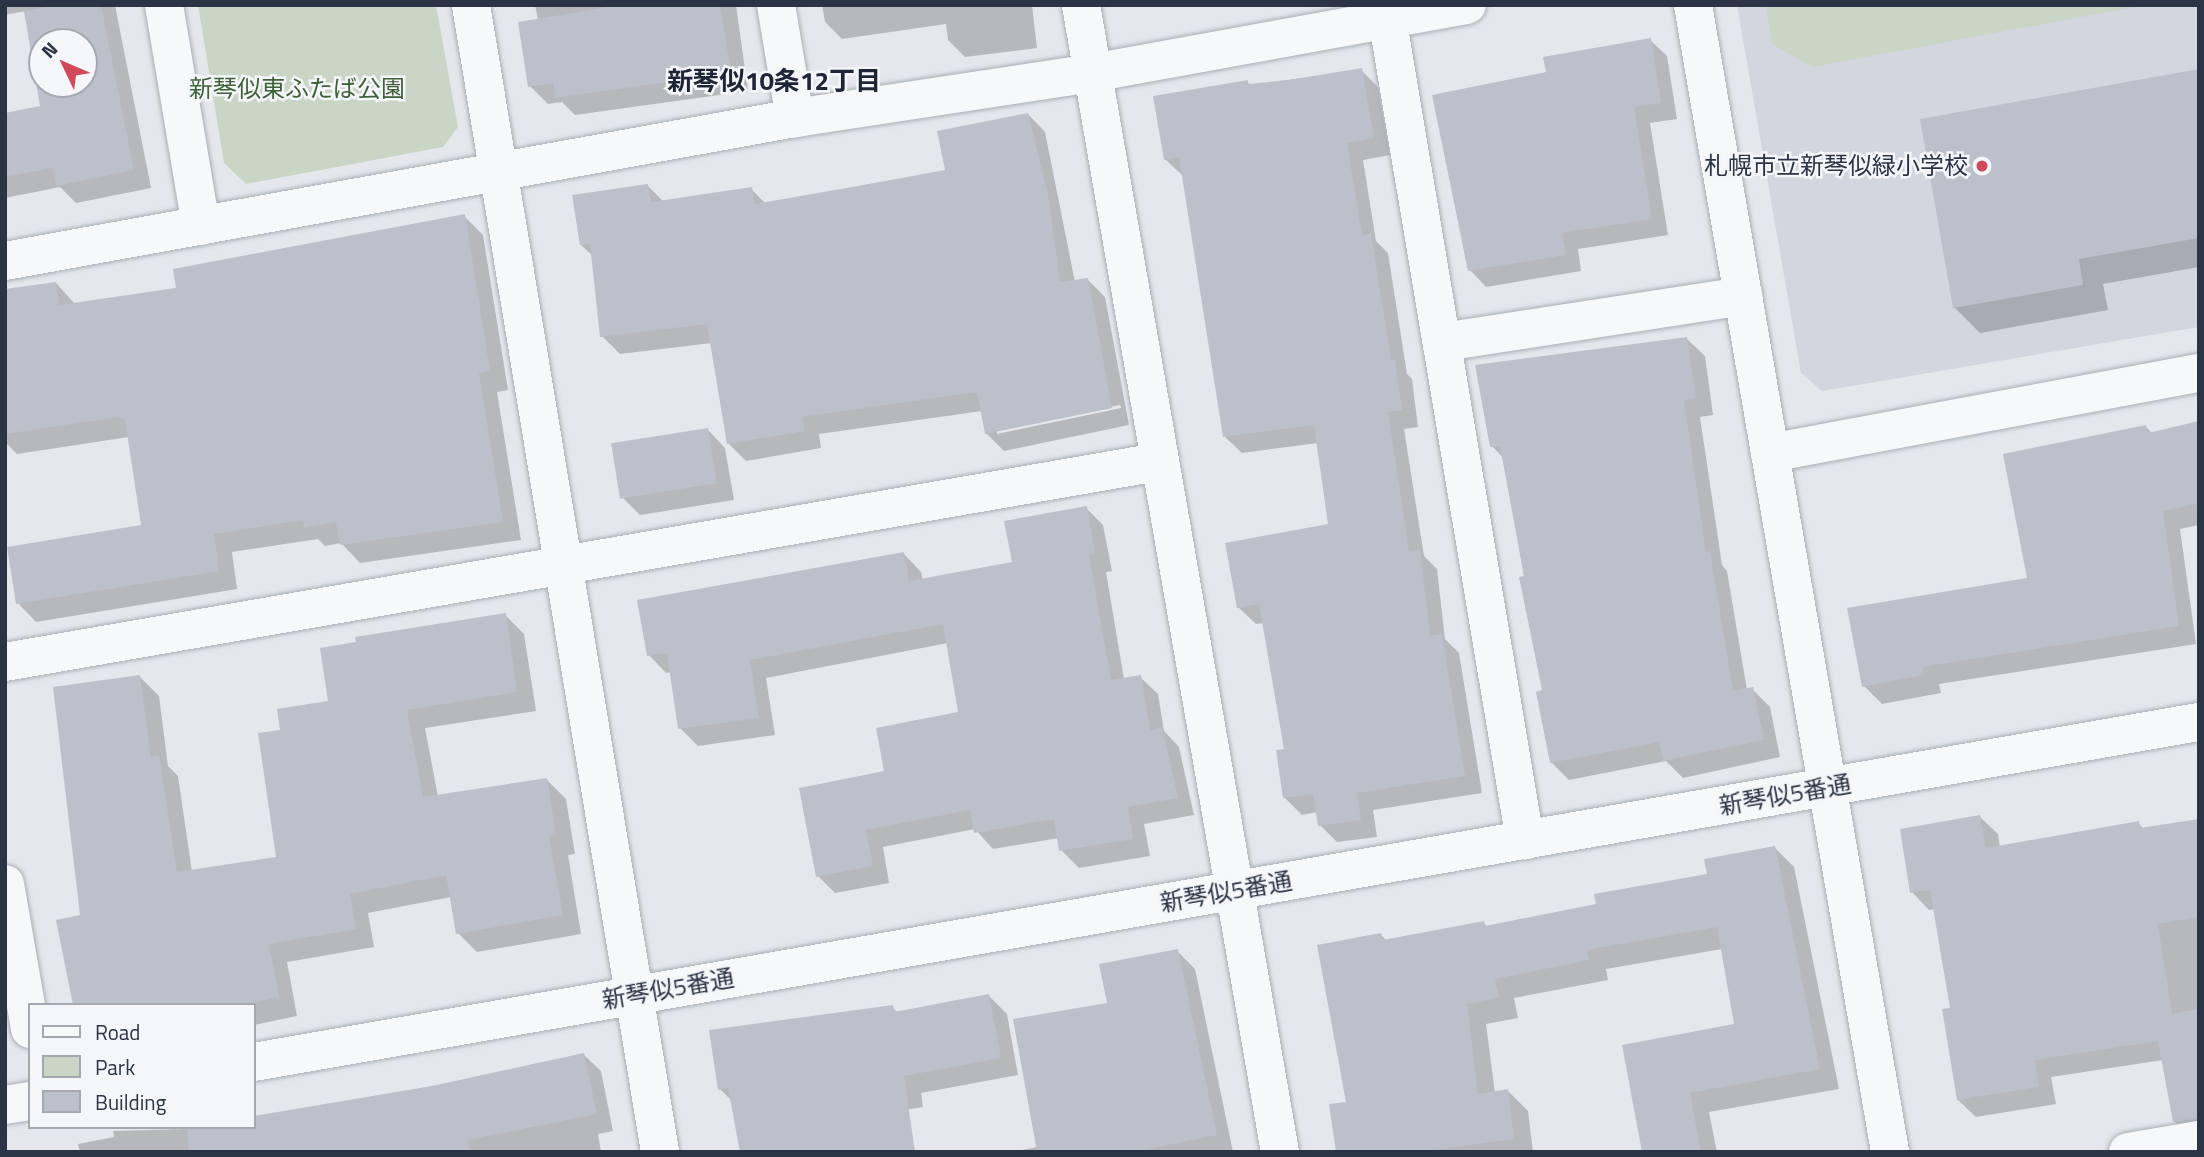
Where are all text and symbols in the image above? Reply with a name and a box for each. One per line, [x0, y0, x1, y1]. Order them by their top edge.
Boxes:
north arrow [28, 28, 98, 98]
text: N [34, 35, 64, 64]
district label: 新琴似10条12丁目 [667, 65, 881, 97]
park label: 新琴似東ふたば公園 [189, 75, 405, 103]
place label: 札幌市立新琴似緑小学校 [1704, 152, 1968, 180]
marker: 札幌市立新琴似緑小学校 [1974, 158, 1990, 174]
street label: 新琴似5番通 [1717, 769, 1853, 821]
street label: 新琴似5番通 [1158, 866, 1294, 918]
street label: 新琴似5番通 [600, 963, 736, 1015]
legend [28, 1003, 256, 1129]
text: Road [95, 1016, 140, 1048]
text: Park [95, 1051, 135, 1083]
text: Building [95, 1086, 166, 1118]

